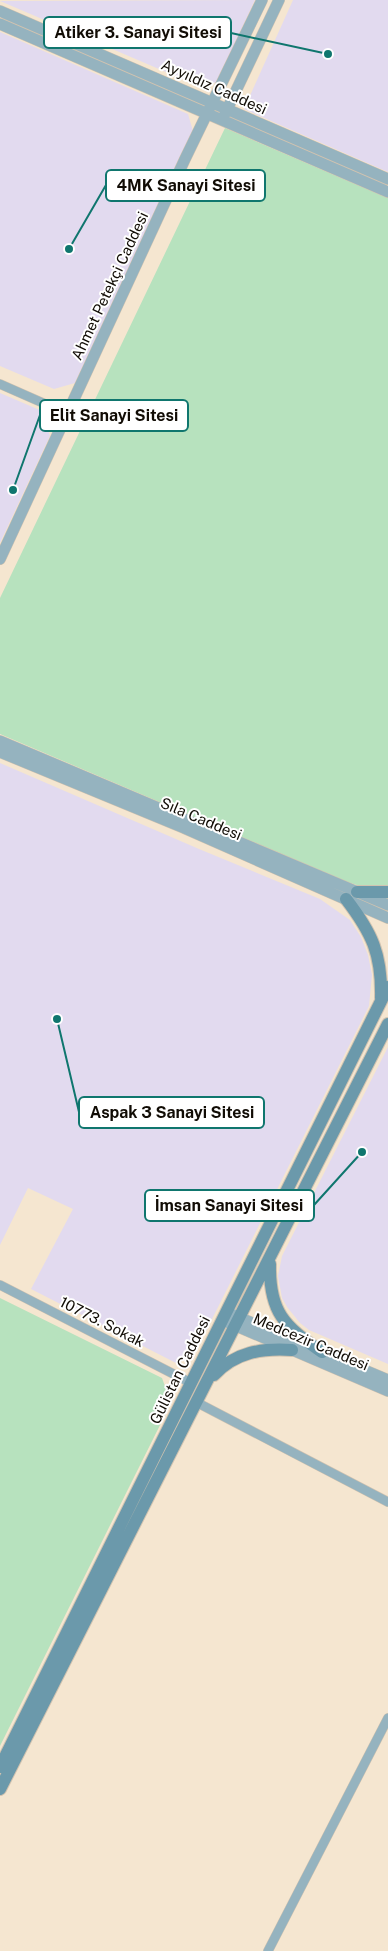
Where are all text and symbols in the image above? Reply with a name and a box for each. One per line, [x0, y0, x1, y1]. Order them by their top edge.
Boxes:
callout: Atiker 3. Sanayi Sitesi [44, 17, 231, 48]
text: Atiker 3. Sanayi Sitesi [54, 23, 222, 42]
street label: Ayyıldız Caddesi [159, 56, 270, 117]
callout: 4MK Sanayi Sitesi [106, 170, 265, 201]
text: 4MK Sanayi Sitesi [116, 176, 256, 195]
street label: Ahmet Petekçi Caddesi [68, 209, 151, 363]
callout: Elit Sanayi Sitesi [40, 400, 188, 431]
text: Elit Sanayi Sitesi [50, 406, 178, 425]
street label: Sıla Caddesi [158, 794, 244, 843]
callout: Aspak 3 Sanayi Sitesi [79, 1097, 264, 1128]
text: Aspak 3 Sanayi Sitesi [90, 1103, 254, 1122]
callout: İmsan Sanayi Sitesi [145, 1190, 314, 1221]
text: İmsan Sanayi Sitesi [155, 1195, 303, 1215]
street label: 10773. Sokak [57, 1293, 147, 1350]
street label: Medcezir Caddesi [251, 1310, 371, 1374]
street label: Gülistan Caddesi [146, 1313, 213, 1427]

